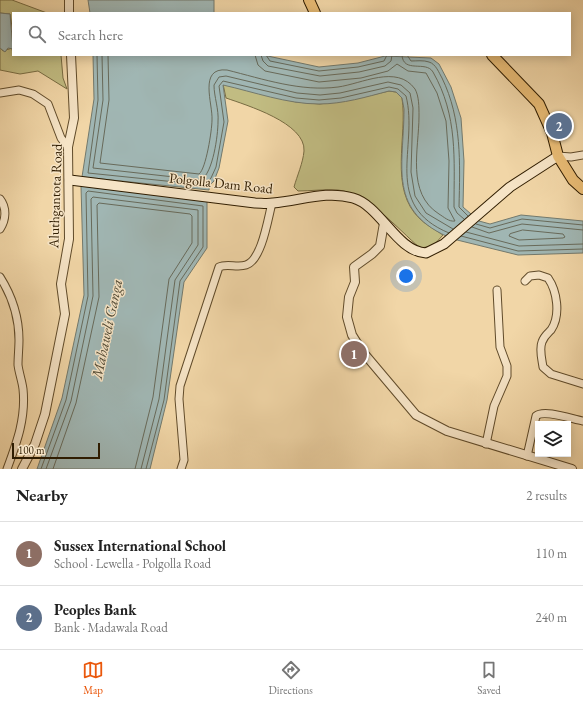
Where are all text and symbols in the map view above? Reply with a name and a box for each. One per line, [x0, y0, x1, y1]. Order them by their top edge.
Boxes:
search box [12, 12, 571, 56]
icon: search [26, 23, 48, 45]
text: Search here [58, 25, 123, 44]
pin: 2 [546, 111, 572, 141]
street label: Aluthgantota Road [44, 143, 66, 250]
street label: Polgolla Dam Road [168, 169, 275, 197]
your location [396, 266, 416, 286]
water label: Mahaweli Ganga [87, 278, 126, 381]
pin: 1 [341, 339, 367, 369]
map controls [535, 421, 571, 457]
button: layers [535, 421, 571, 457]
scale bar [12, 441, 100, 460]
text: 100 m [18, 443, 45, 457]
text: Nearby [16, 484, 68, 506]
text: 2 results [526, 487, 567, 504]
text: Sussex International School [54, 536, 226, 555]
text: 1 [26, 545, 32, 562]
text: 110 m [536, 545, 567, 562]
text: School · Lewella - Polgolla Road [54, 555, 211, 572]
text: Peoples Bank [54, 600, 136, 619]
text: 2 [26, 609, 32, 626]
text: 240 m [536, 609, 567, 626]
text: Bank · Madawala Road [54, 619, 168, 636]
tab: Map [82, 659, 104, 697]
tab: Directions [269, 659, 313, 697]
tab: Saved [477, 659, 501, 697]

